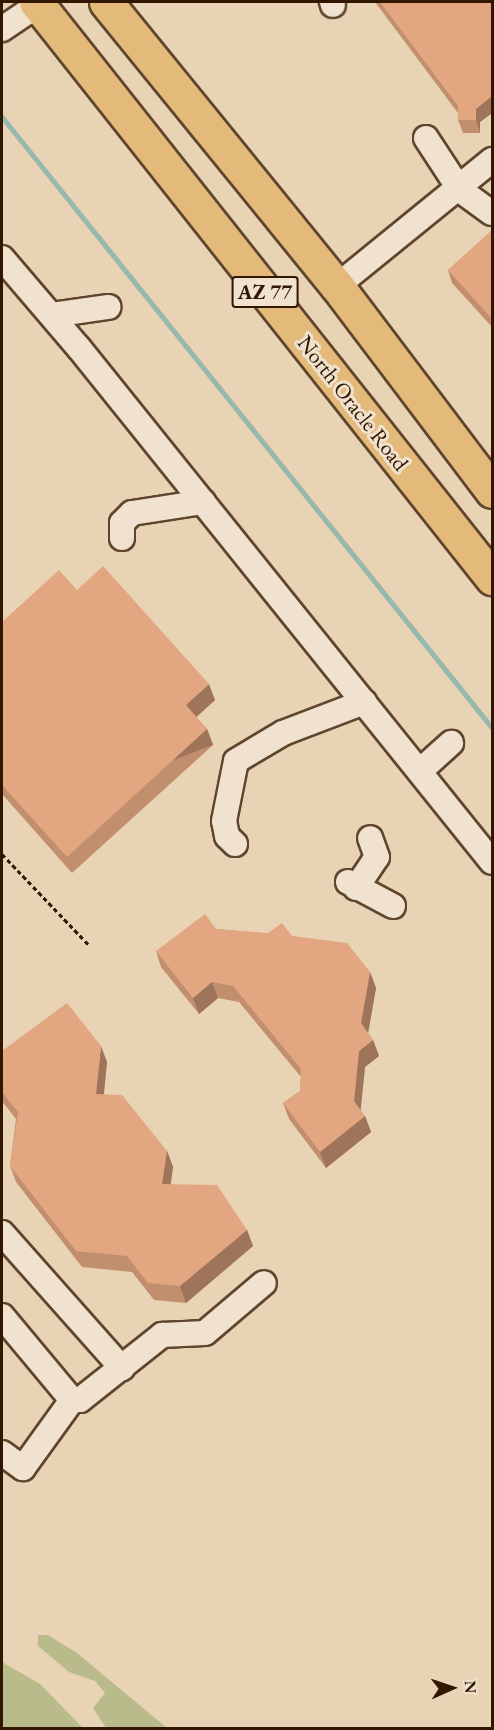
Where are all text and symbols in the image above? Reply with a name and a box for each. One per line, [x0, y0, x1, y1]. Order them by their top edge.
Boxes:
road number: AZ 77 [230, 274, 300, 310]
street label: North Oracle Road [292, 330, 414, 476]
north arrow [422, 1658, 482, 1718]
text: N [460, 1680, 481, 1694]

